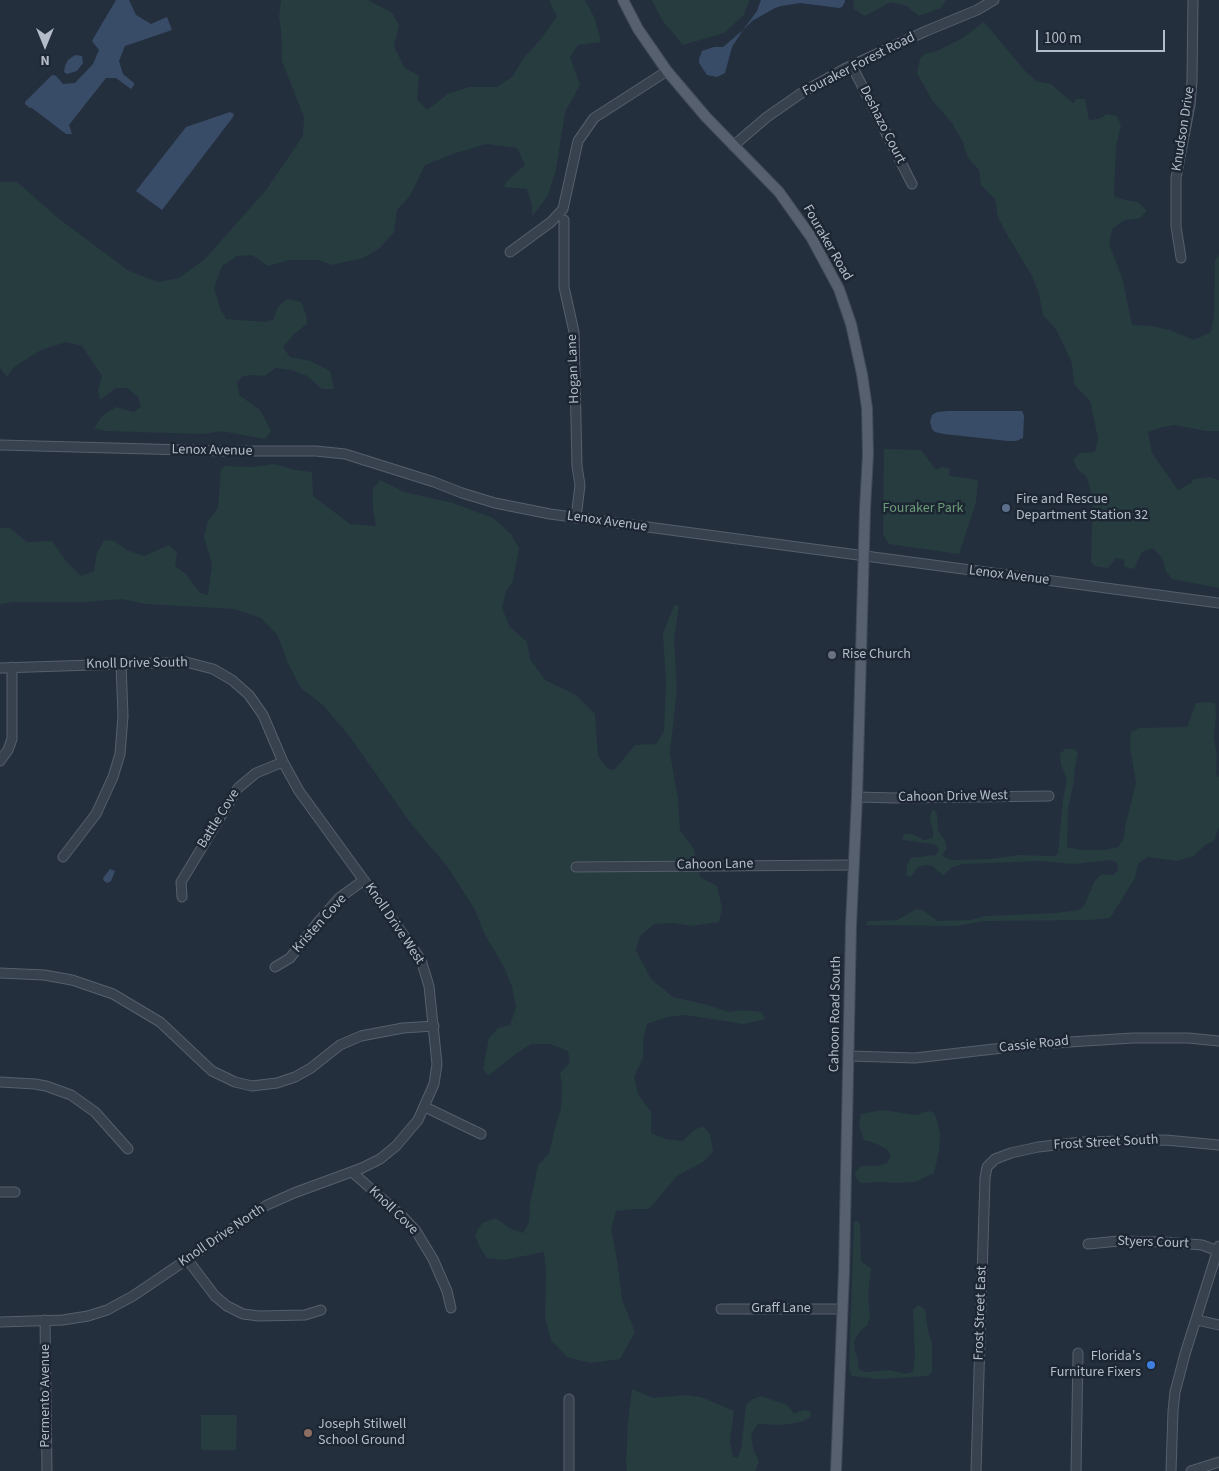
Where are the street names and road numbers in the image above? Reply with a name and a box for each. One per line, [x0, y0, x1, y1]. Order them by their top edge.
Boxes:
street label: Fouraker Forest Road [800, 29, 918, 101]
street label: Deshazo Court [855, 83, 909, 167]
street label: Knudson Drive [1169, 86, 1199, 172]
street label: Fouraker Road [799, 202, 855, 284]
street label: Hogan Lane [564, 334, 584, 404]
street label: Lenox Avenue [171, 442, 253, 460]
street label: Lenox Avenue [566, 508, 648, 536]
street label: Lenox Avenue [968, 563, 1050, 589]
street label: Knoll Drive South [86, 655, 188, 673]
street label: Battle Cove [194, 786, 244, 852]
street label: Cahoon Drive West [898, 788, 1008, 806]
street label: Cahoon Lane [676, 856, 754, 874]
street label: Knoll Drive West [361, 880, 427, 968]
street label: Kristen Cove [289, 891, 351, 957]
street label: Cahoon Road South [827, 956, 845, 1072]
street label: Cassie Road [998, 1033, 1070, 1057]
street label: Frost Street South [1053, 1132, 1159, 1154]
street label: Knoll Cove [365, 1183, 421, 1239]
street label: Knoll Drive North [176, 1201, 268, 1271]
street label: Styers Court [1117, 1233, 1189, 1253]
street label: Frost Street East [971, 1265, 991, 1361]
street label: Graff Lane [751, 1301, 811, 1317]
street label: Permento Avenue [38, 1344, 54, 1448]

